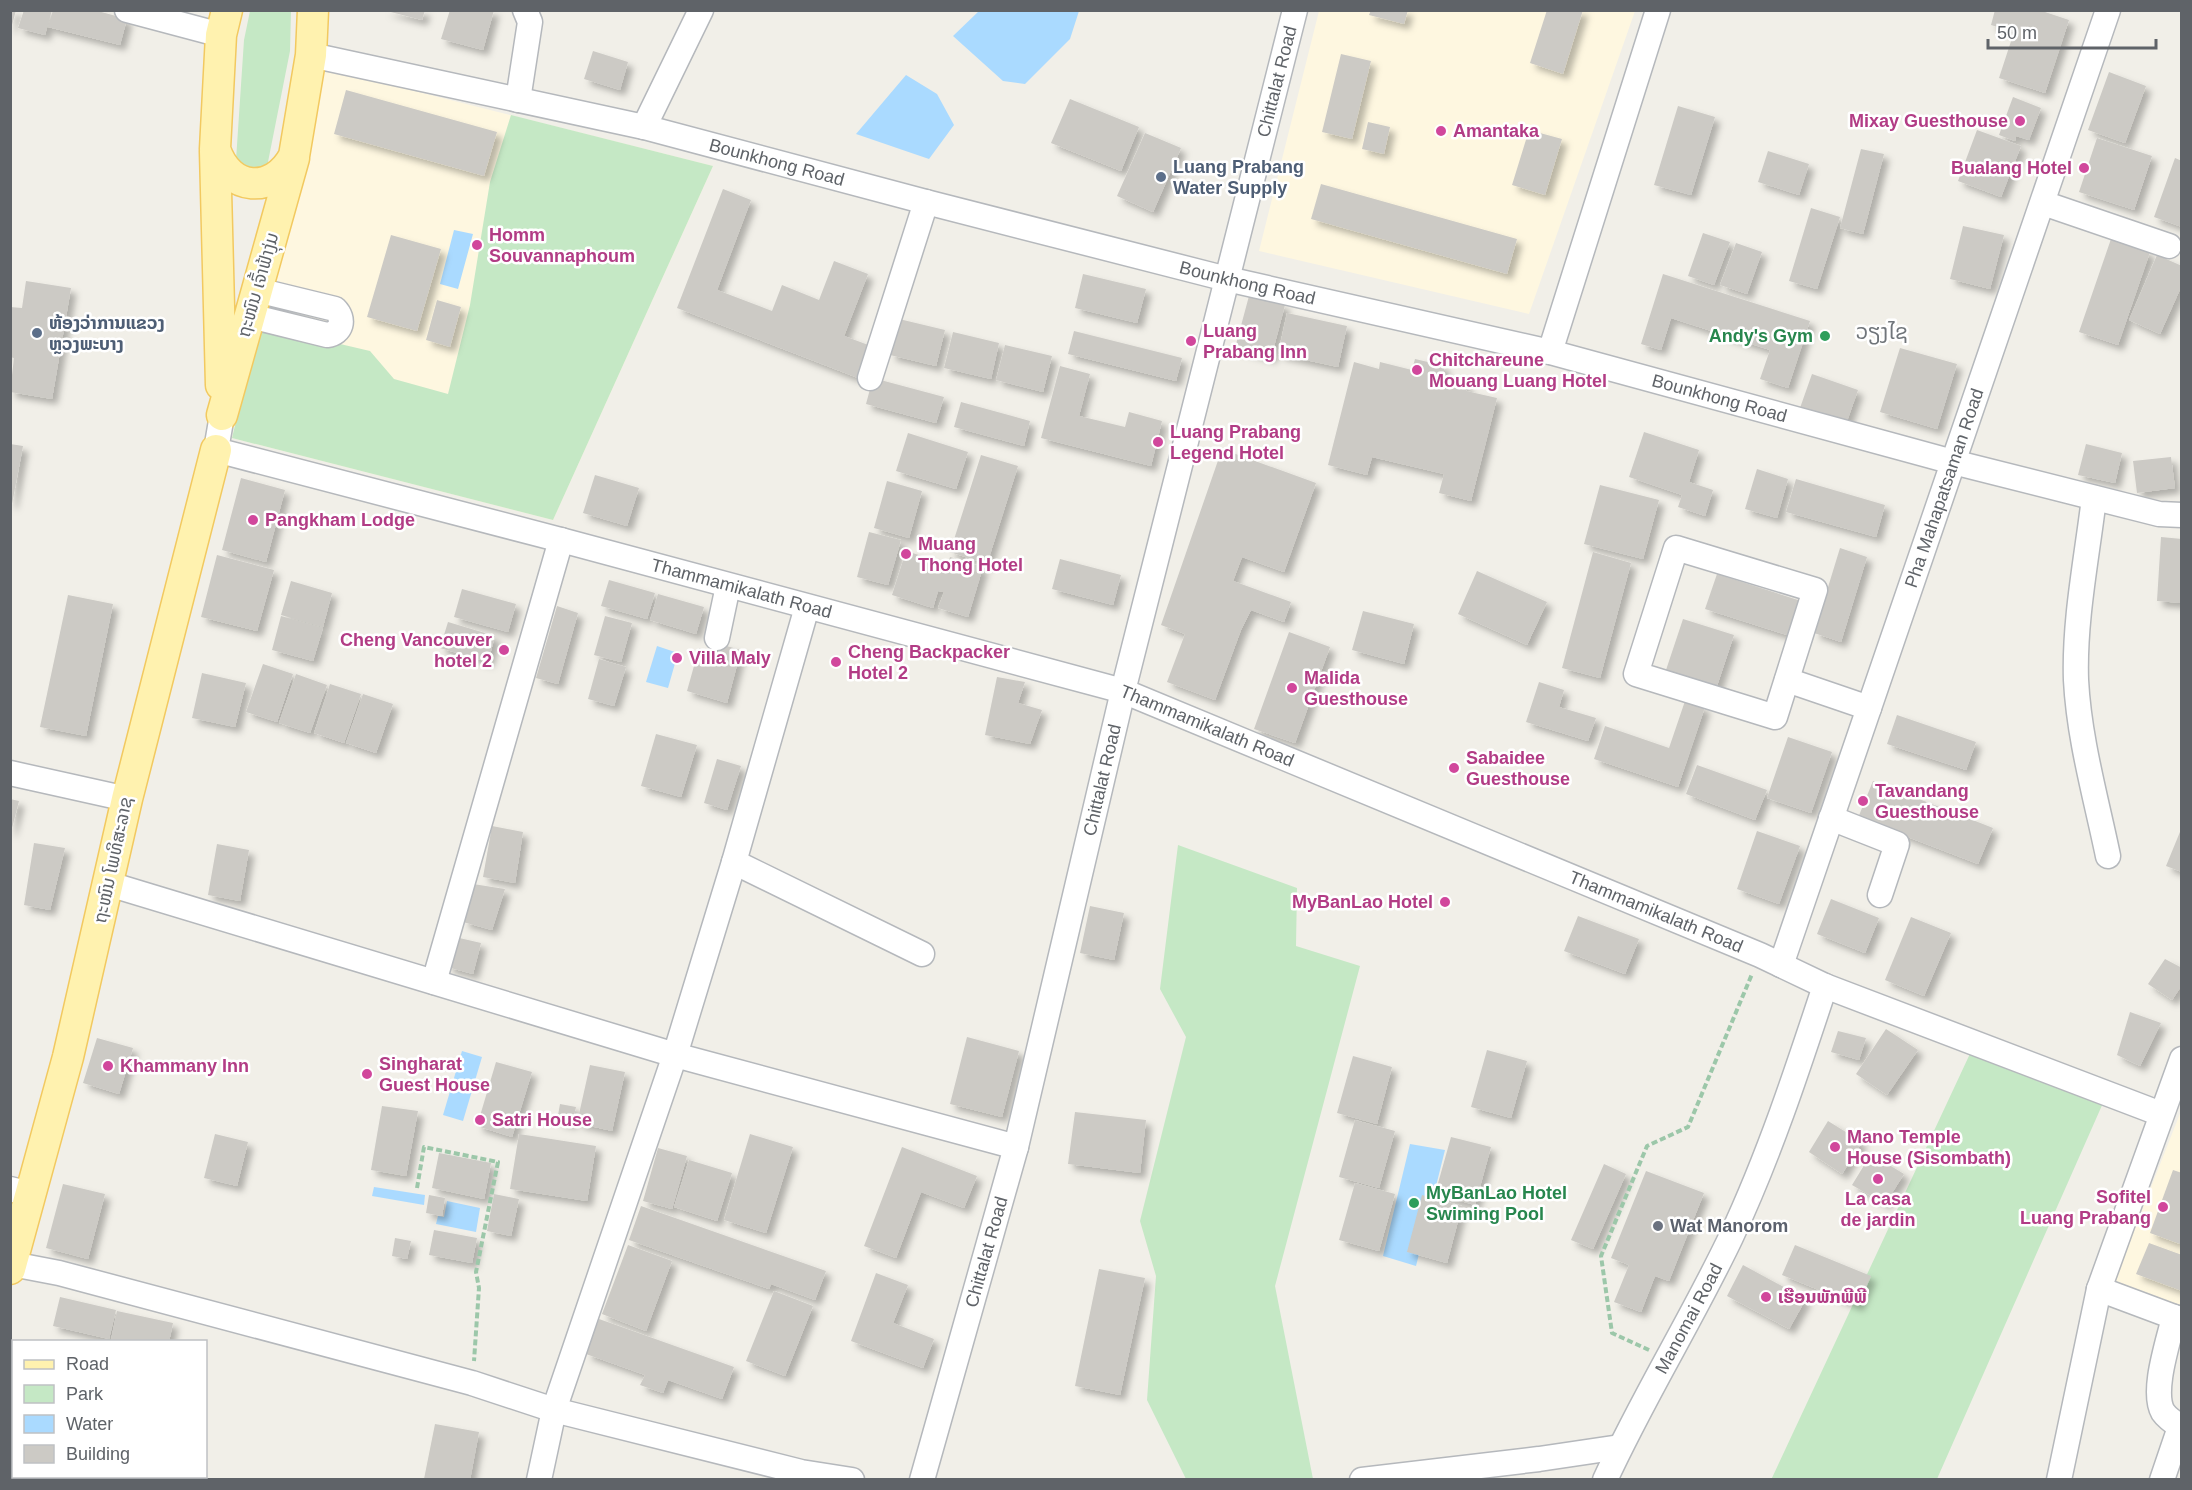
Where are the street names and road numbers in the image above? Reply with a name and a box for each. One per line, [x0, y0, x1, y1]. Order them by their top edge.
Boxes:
street label: Chittalat Road [1253, 24, 1301, 139]
street label: Bounkhong Road [707, 135, 847, 190]
street label: ຖະໜົນ ເຈົ້າຟ້າງຸ່ມ [231, 230, 286, 341]
street label: Bounkhong Road [1177, 257, 1317, 309]
street label: Bounkhong Road [1650, 370, 1789, 426]
street label: Pha Mahapatsaman Road [1901, 386, 1988, 590]
street label: Thammamikalath Road [649, 555, 834, 622]
street label: Thammamikalath Road [1117, 681, 1297, 771]
street label: Chittalat Road [1079, 722, 1125, 838]
street label: ຖະໜົນ ໂພທິສະລາຊ [90, 795, 136, 925]
street label: Thammamikalath Road [1566, 867, 1746, 957]
street label: Chittalat Road [961, 1194, 1012, 1310]
street label: Manomai Road [1651, 1260, 1726, 1377]

